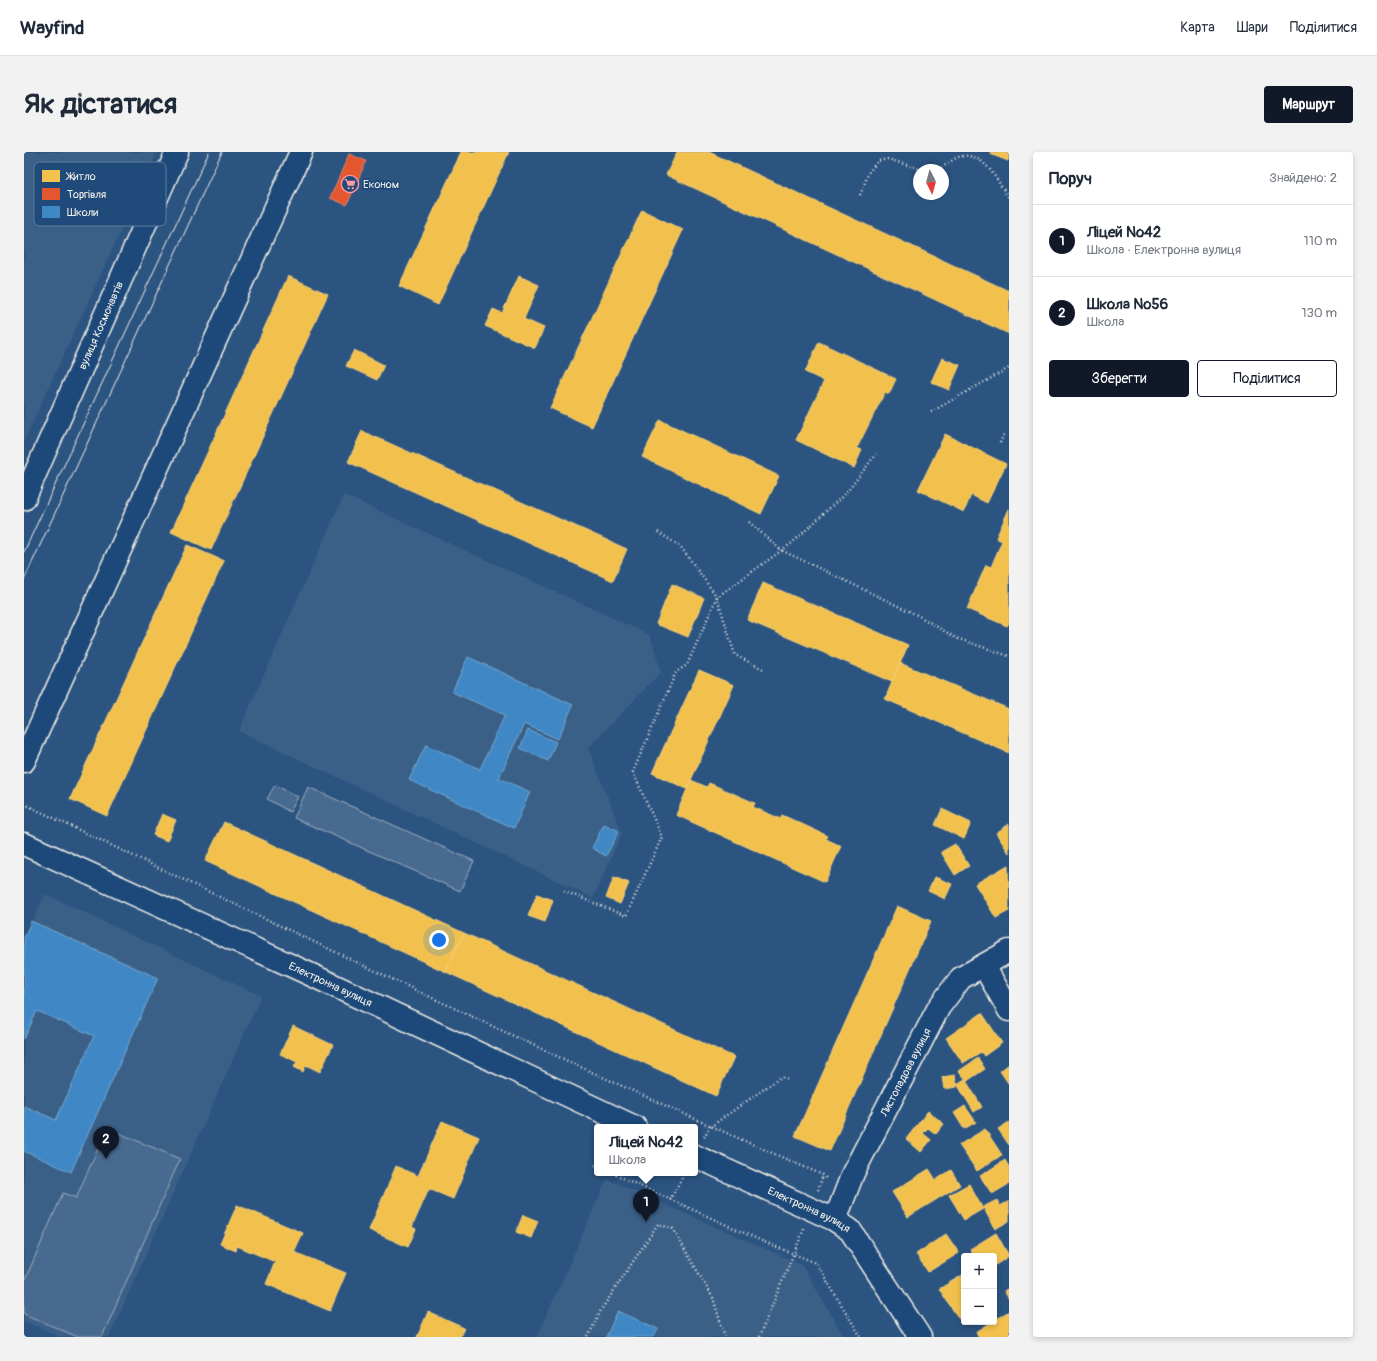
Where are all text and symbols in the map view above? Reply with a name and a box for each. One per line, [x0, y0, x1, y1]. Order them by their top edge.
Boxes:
text: Wayfind [20, 16, 84, 40]
text: Карта [1180, 19, 1215, 36]
text: Шари [1237, 19, 1268, 36]
text: Поділитися [1290, 19, 1357, 36]
button: Маршрут [1264, 86, 1353, 123]
text: Як дістатися [24, 87, 177, 122]
legend [34, 162, 166, 226]
north arrow [913, 164, 949, 200]
text: Поруч [1049, 168, 1092, 189]
text: Житло [65, 170, 96, 183]
text: Знайдено: 2 [1269, 170, 1337, 186]
supermarket icon: Економ [340, 174, 360, 194]
place label: Економ [363, 178, 399, 191]
text: Торгівля [67, 188, 106, 201]
text: Школи [67, 206, 98, 219]
text: Ліцей №42 [1087, 223, 1161, 242]
text: 1 [1059, 233, 1065, 249]
text: 110 m [1304, 233, 1337, 249]
text: Школа · Електронна вулиця [1087, 242, 1241, 258]
street label: вулиця Космонавтів [76, 279, 126, 372]
text: Школа №56 [1087, 295, 1168, 314]
text: 2 [1058, 305, 1066, 321]
text: 130 m [1301, 305, 1337, 321]
text: Школа [1087, 314, 1124, 330]
button: Зберегти [1049, 360, 1189, 397]
button: Поділитися [1197, 360, 1337, 397]
your location [429, 930, 449, 950]
street label: Електронна вулиця [287, 959, 374, 1010]
street label: Листопадова вулиця [877, 1026, 934, 1119]
popup [594, 1124, 698, 1176]
pin: 2 [93, 1126, 119, 1159]
text: Ліцей №42 [609, 1133, 683, 1152]
text: Школа [609, 1152, 646, 1168]
street label: Електронна вулиця [765, 1184, 853, 1235]
pin: 1 [633, 1189, 659, 1222]
map controls [961, 1253, 997, 1325]
button: + [961, 1253, 997, 1289]
button: − [961, 1289, 997, 1325]

